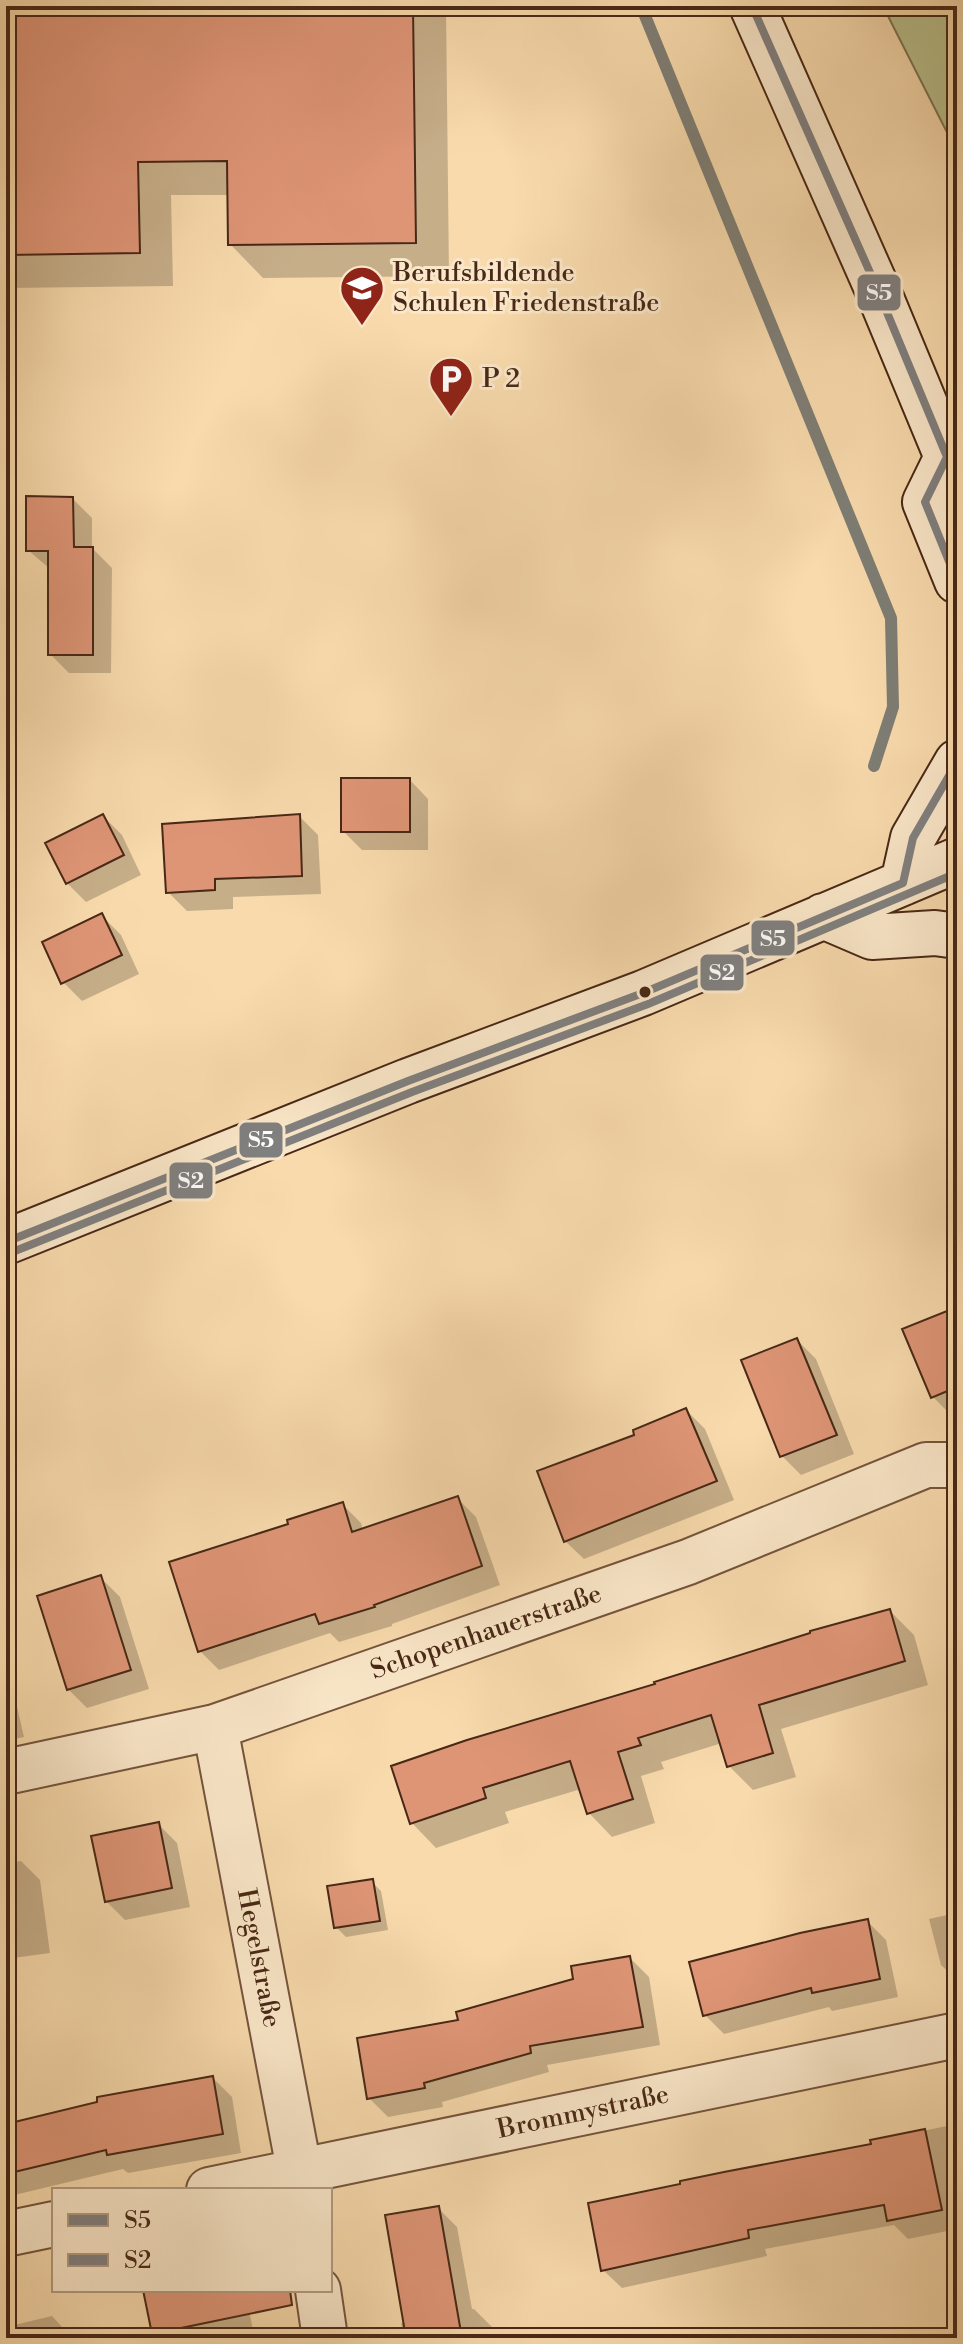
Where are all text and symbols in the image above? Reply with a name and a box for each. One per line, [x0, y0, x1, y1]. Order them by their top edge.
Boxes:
place label: Berufsbildende Schulen Friedenstraße [392, 257, 659, 319]
school or university icon: Berufsbildende Schulen Friedenstraße [338, 264, 386, 327]
line badge: S5 [856, 273, 902, 312]
text: S5 [866, 280, 892, 307]
parking icon: P 2 [427, 355, 475, 418]
place label: P 2 [482, 363, 520, 395]
line badge: S5 [750, 919, 796, 957]
text: S5 [760, 926, 786, 953]
line badge: S2 [699, 953, 745, 992]
text: S2 [709, 960, 735, 987]
unlabelled marker [637, 984, 653, 1000]
line badge: S5 [238, 1121, 284, 1159]
text: S5 [248, 1127, 274, 1154]
line badge: S2 [168, 1161, 214, 1200]
text: S2 [178, 1168, 204, 1195]
street label: Schopenhauerstraße [366, 1577, 606, 1687]
street label: Hegelstraße [230, 1886, 288, 2030]
street label: Brommystraße [493, 2078, 672, 2146]
legend [52, 2188, 332, 2292]
text: S5 [124, 2206, 151, 2236]
text: S2 [124, 2246, 151, 2276]

